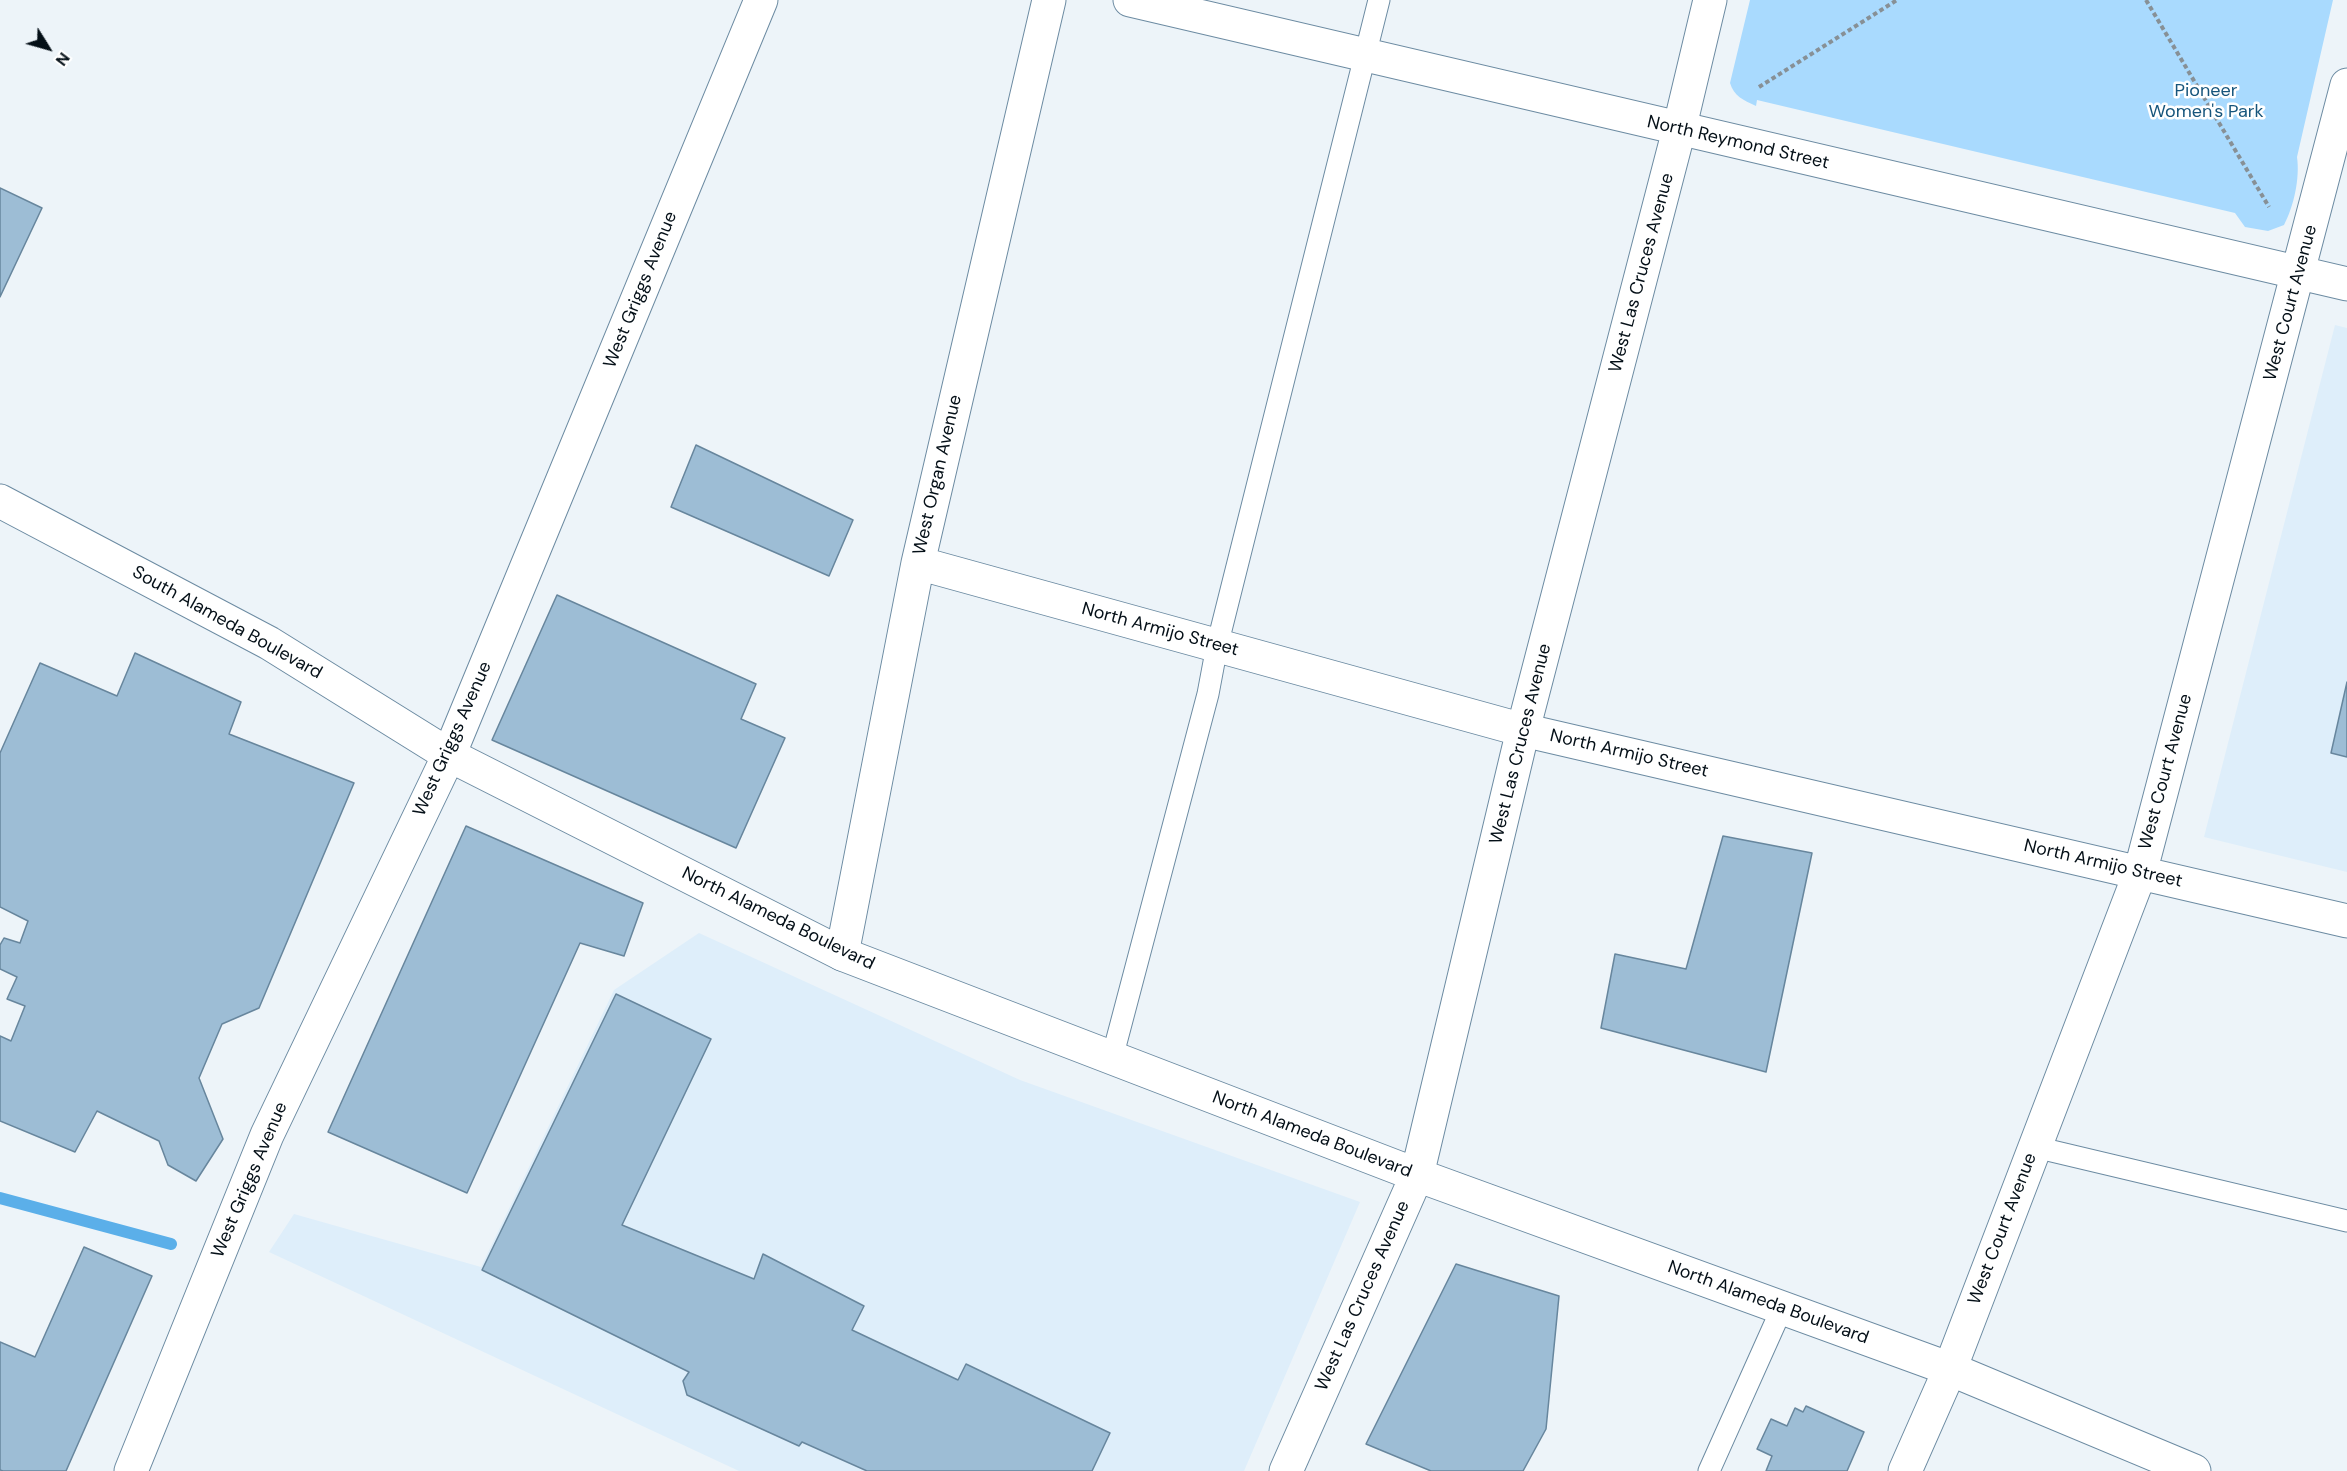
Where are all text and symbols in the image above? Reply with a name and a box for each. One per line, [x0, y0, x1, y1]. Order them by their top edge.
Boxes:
north arrow [18, 18, 78, 78]
text: N [51, 48, 75, 70]
park label: Pioneer Women's Park [2148, 80, 2264, 122]
street label: North Reymond Street [1645, 112, 1831, 174]
street label: West Las Cruces Avenue [1605, 171, 1679, 375]
street label: West Griggs Avenue [600, 209, 682, 371]
street label: West Court Avenue [2260, 223, 2322, 383]
street label: West Organ Avenue [909, 393, 967, 557]
street label: South Alameda Boulevard [128, 562, 326, 684]
street label: North Armijo Street [1079, 599, 1241, 661]
street label: West Las Cruces Avenue [1486, 642, 1556, 846]
street label: West Griggs Avenue [409, 658, 497, 820]
street label: West Court Avenue [2135, 692, 2197, 852]
street label: North Armijo Street [1548, 725, 1710, 783]
street label: North Armijo Street [2022, 835, 2184, 893]
street label: North Alameda Boulevard [678, 863, 878, 975]
street label: North Alameda Boulevard [1209, 1087, 1415, 1183]
street label: West Griggs Avenue [207, 1099, 293, 1261]
street label: West Court Avenue [1964, 1150, 2042, 1308]
street label: West Las Cruces Avenue [1311, 1198, 1415, 1394]
street label: North Alameda Boulevard [1665, 1257, 1871, 1349]

